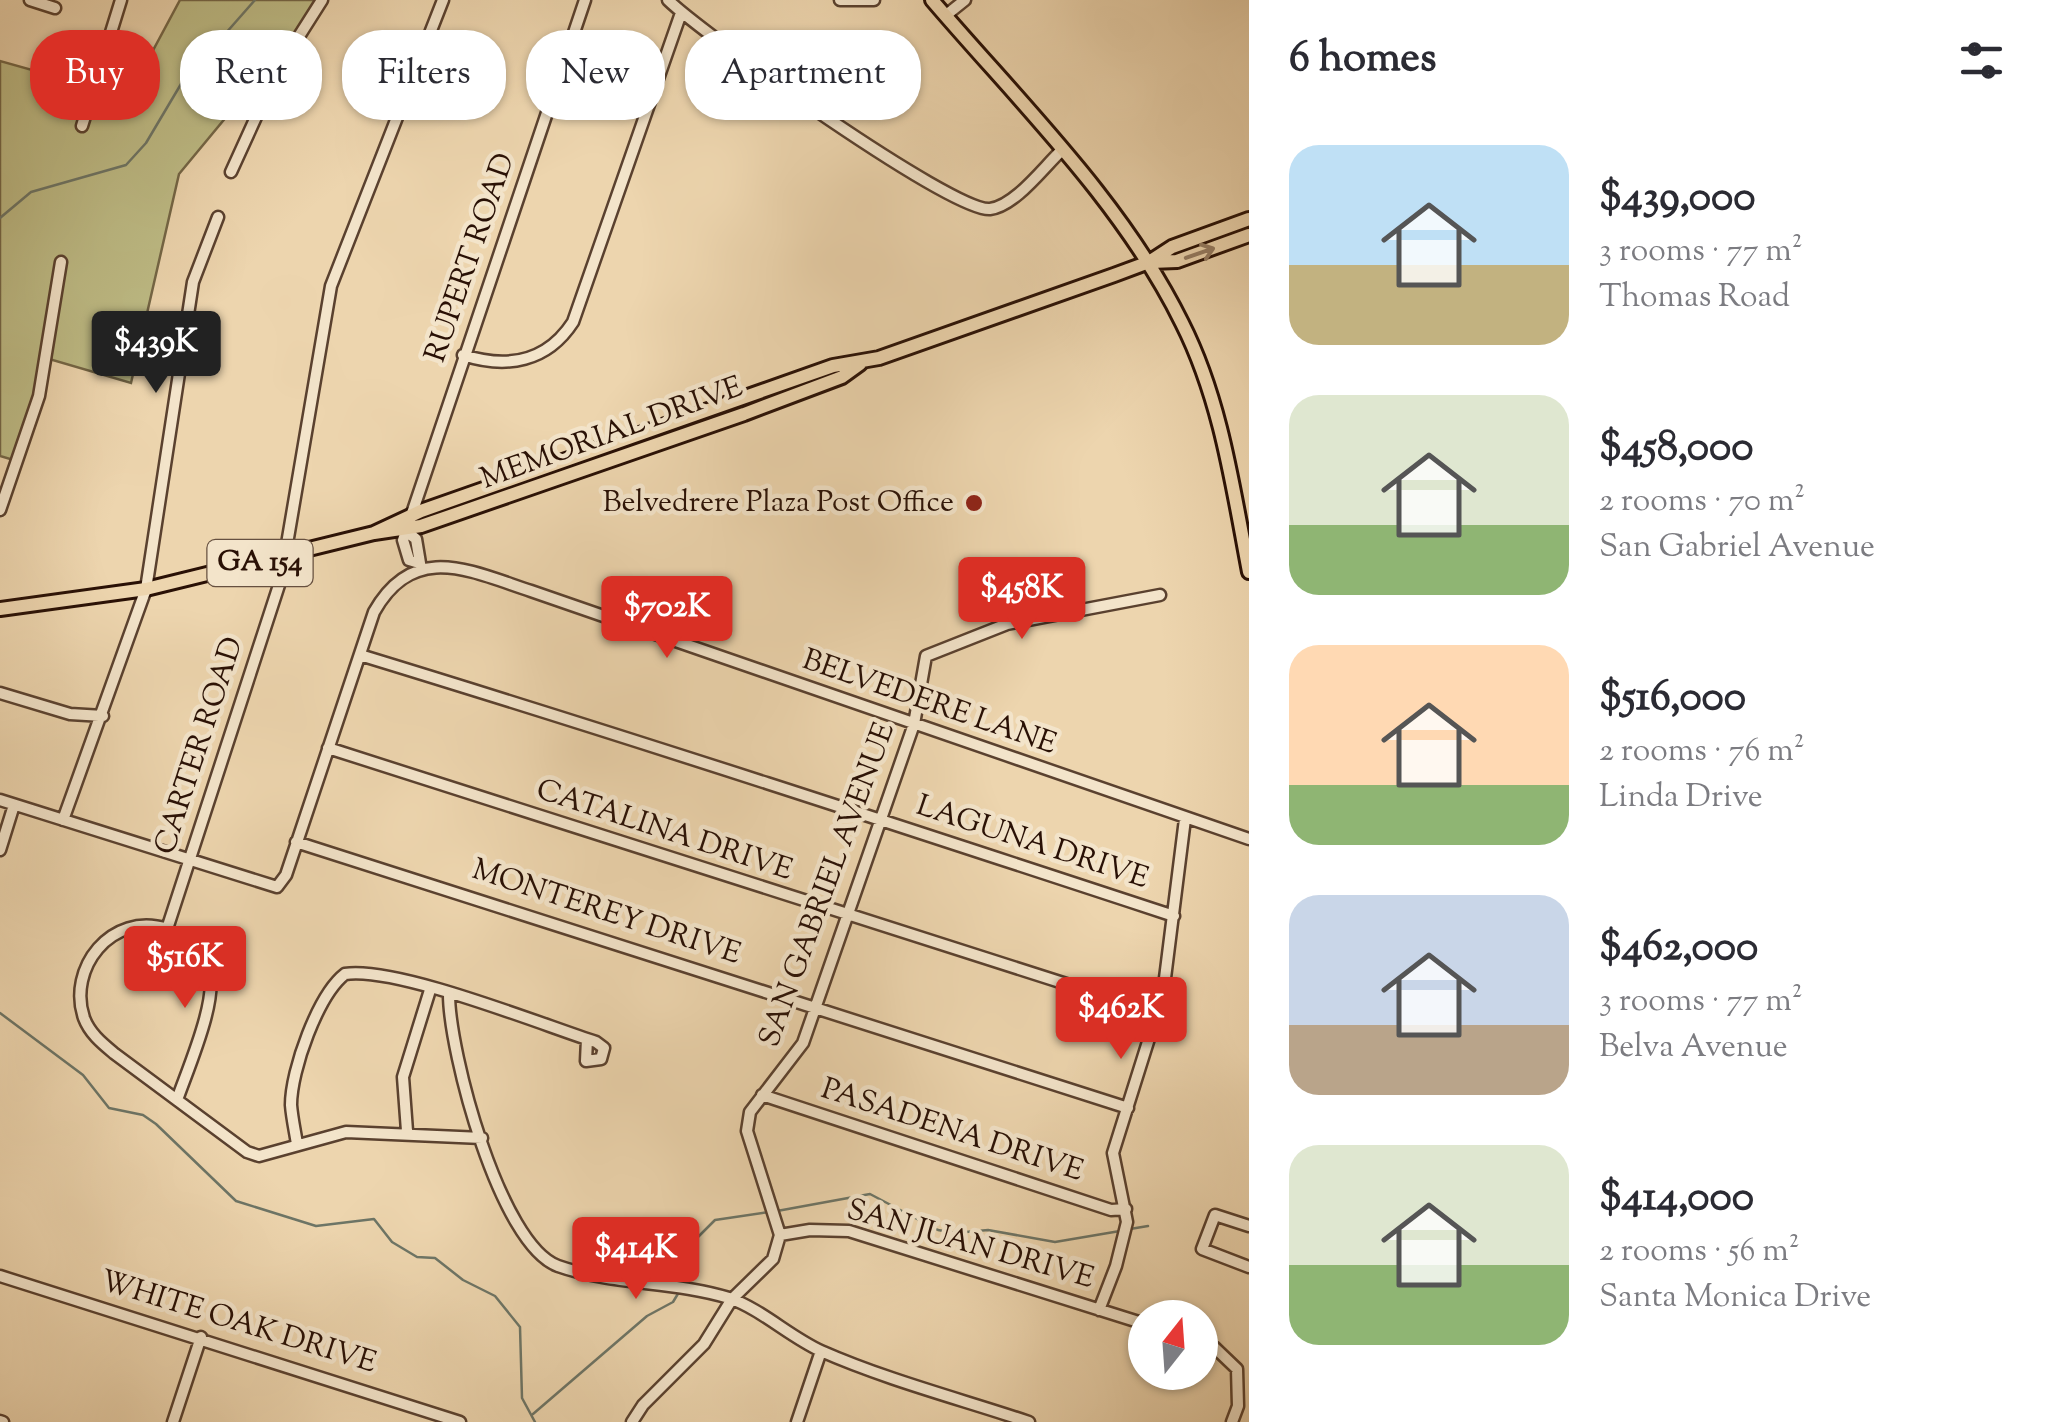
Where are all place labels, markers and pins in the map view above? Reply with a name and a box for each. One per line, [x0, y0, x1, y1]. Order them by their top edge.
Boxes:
pin: $439K [86, 311, 226, 396]
place label: Belvedrere Plaza Post Office [602, 482, 954, 525]
marker: Belvedrere Plaza Post Office [963, 492, 985, 514]
pin: $458K [952, 557, 1092, 642]
pin: $702K [597, 576, 737, 661]
pin: $516K [115, 926, 255, 1011]
pin: $462K [1051, 977, 1191, 1062]
pin: $414K [566, 1217, 706, 1302]

